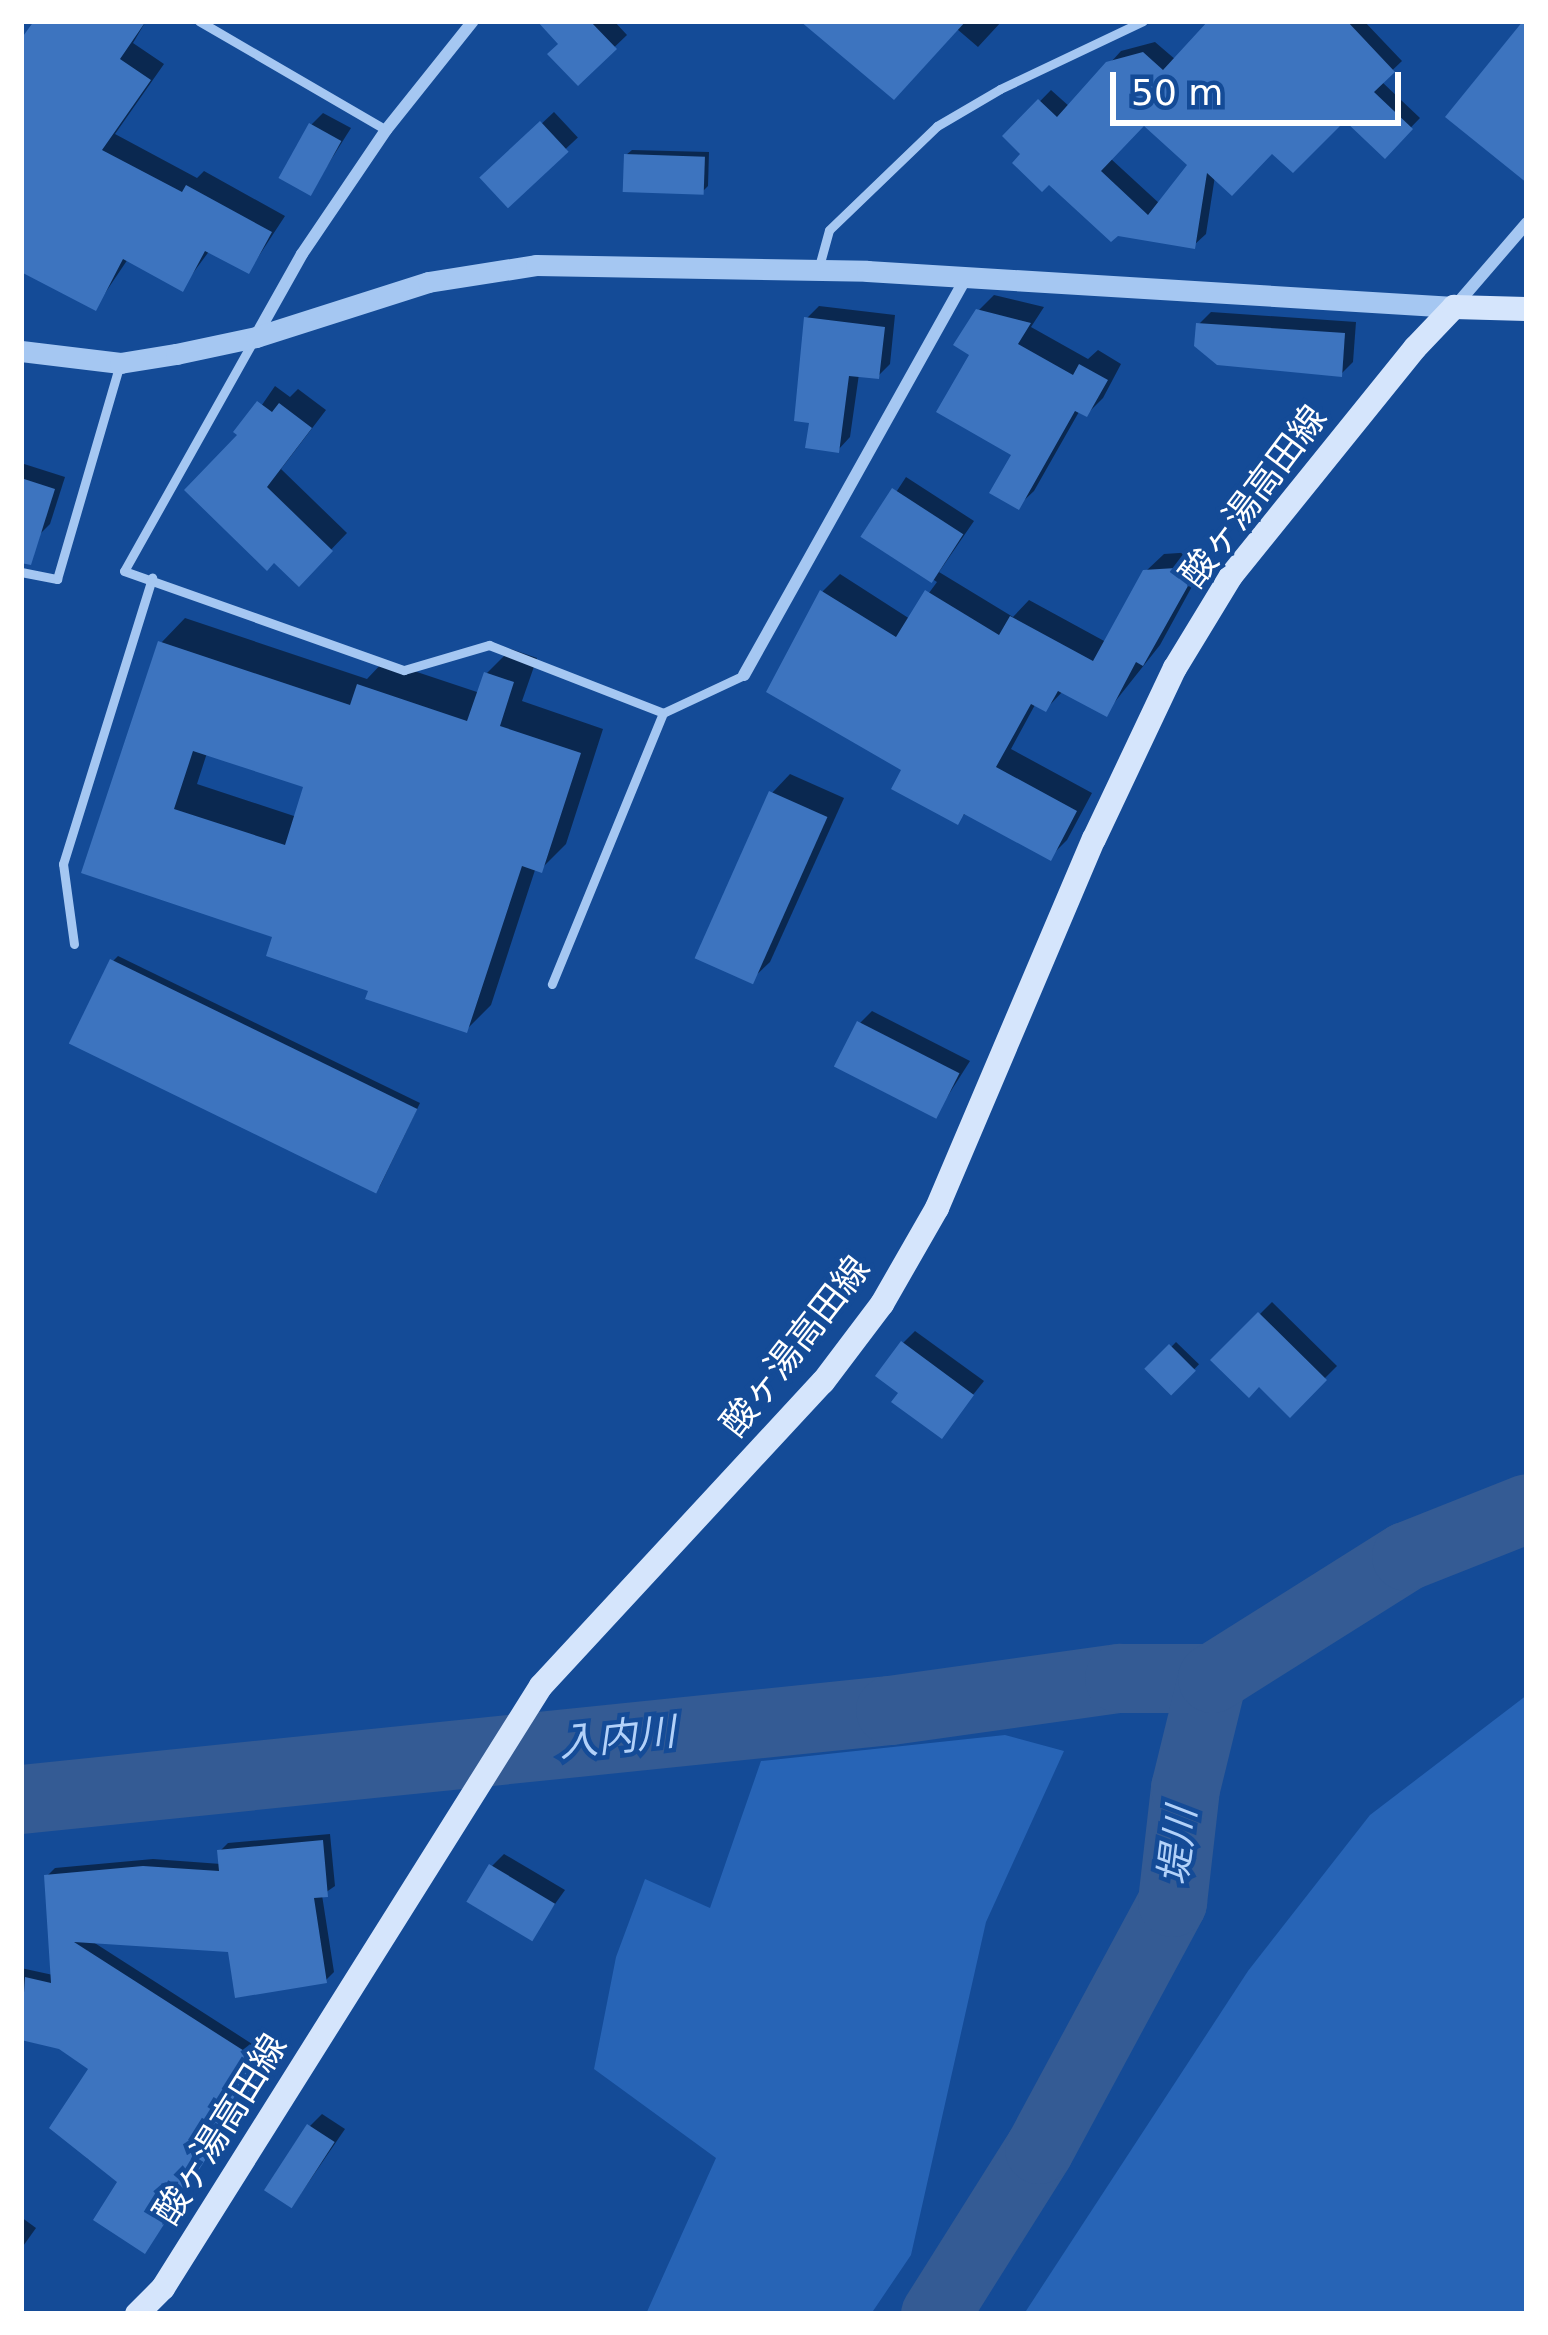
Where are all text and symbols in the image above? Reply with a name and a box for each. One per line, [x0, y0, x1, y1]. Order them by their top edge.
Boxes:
scale bar [1116, 48, 1407, 122]
text: 50 m [1131, 72, 1223, 113]
street label: 酸ヶ湯高田線 [1171, 397, 1335, 595]
street label: 酸ヶ湯高田線 [711, 1248, 879, 1444]
water label: 入内川 [556, 1709, 678, 1767]
water label: 堤川 [1150, 1804, 1206, 1888]
street label: 酸ヶ湯高田線 [144, 2026, 296, 2232]

